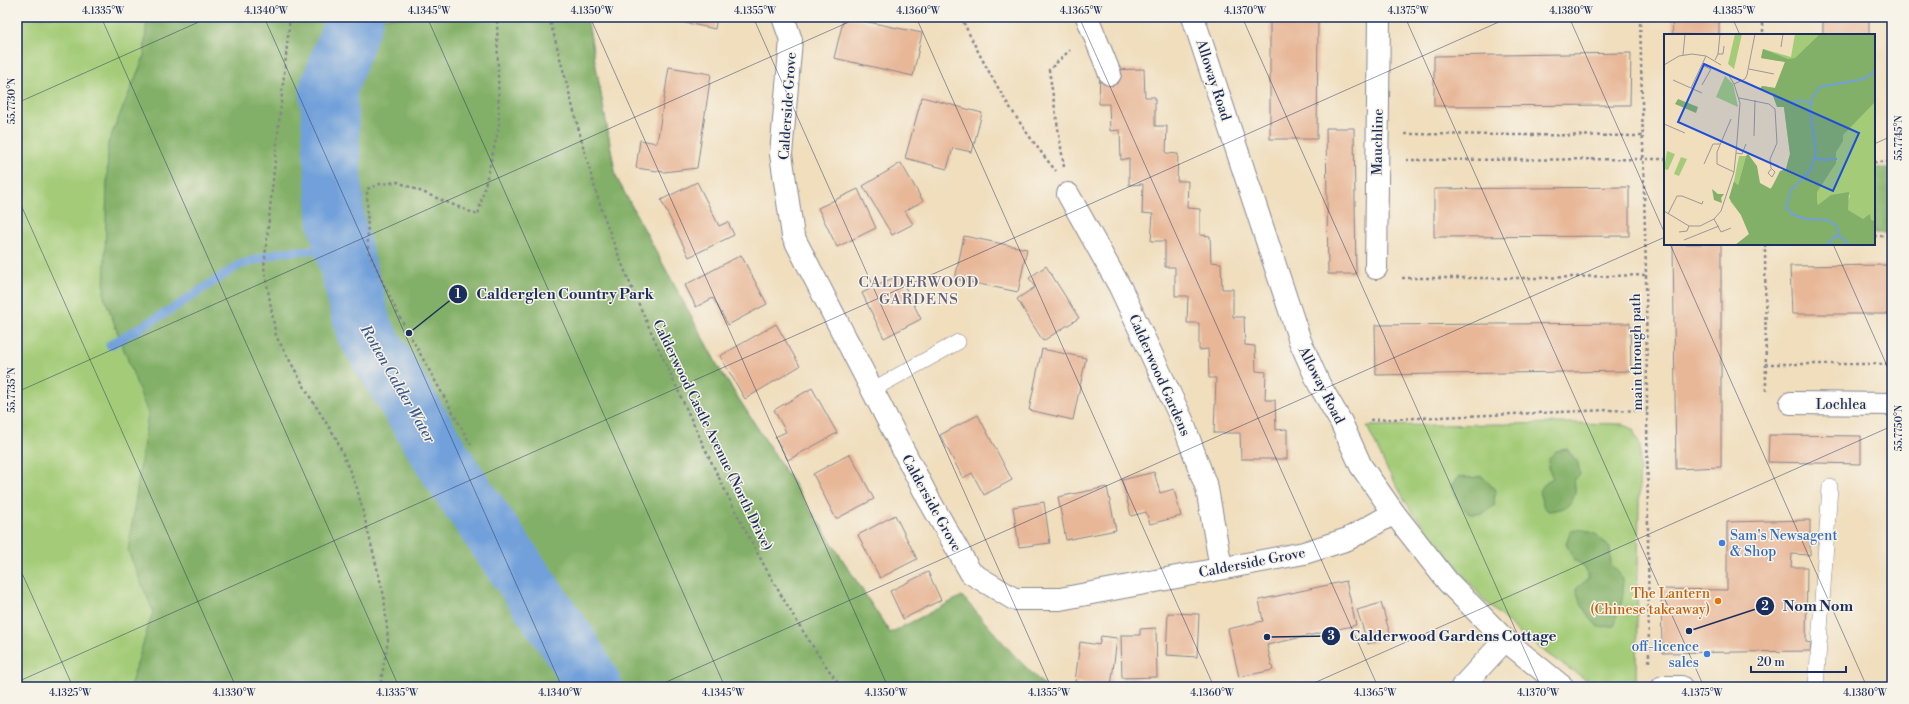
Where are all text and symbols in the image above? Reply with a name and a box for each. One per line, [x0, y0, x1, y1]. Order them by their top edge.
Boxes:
text: 4.1335°W [82, 5, 125, 17]
text: 4.1340°W [244, 5, 289, 17]
text: 4.1345°W [408, 5, 451, 17]
text: 4.1350°W [570, 5, 614, 17]
text: 4.1355°W [734, 5, 777, 17]
text: 4.1360°W [896, 5, 941, 17]
text: 4.1365°W [1060, 5, 1103, 17]
text: 4.1370°W [1224, 5, 1267, 17]
text: 4.1375°W [1387, 5, 1429, 17]
text: 4.1380°W [1549, 5, 1594, 17]
text: 4.1385°W [1713, 5, 1756, 17]
inset map [1664, 34, 1875, 245]
street label: Alloway Road [1191, 36, 1235, 123]
street label: Calderside Grove [775, 51, 801, 161]
text: 55.7730°N [6, 77, 18, 124]
street label: Mauchline [1368, 108, 1388, 176]
text: 55.7745°N [1893, 115, 1905, 161]
district label: CALDERWOOD GARDENS [859, 273, 979, 309]
callout: Calderglen Country Park [448, 280, 661, 307]
text: Calderglen Country Park [476, 285, 654, 304]
text: 1 [455, 287, 461, 302]
street label: main through path [1627, 292, 1647, 411]
street label: Calderwood Gardens [1124, 312, 1194, 439]
street label: Calderwood Castle Avenue (North Drive) [648, 317, 776, 554]
water label: Rotten Calder Water [356, 321, 439, 447]
street label: Alloway Road [1293, 343, 1348, 427]
text: 55.7735°N [6, 367, 18, 413]
street label: Lochlea [1816, 396, 1867, 414]
text: 55.7750°N [1893, 404, 1905, 451]
street label: Calderside Grove [897, 452, 965, 555]
place label: Sam's Newsagent & Shop [1730, 527, 1837, 561]
marker: Sam's Newsagent & Shop [1717, 538, 1727, 548]
street label: Calderside Grove [1197, 544, 1307, 582]
place label: The Lantern (Chinese takeaway) [1590, 585, 1711, 619]
callout: Nom Nom [1755, 593, 1862, 620]
marker: The Lantern (Chinese takeaway) [1713, 596, 1723, 606]
text: Nom Nom [1783, 597, 1854, 616]
text: 2 [1761, 599, 1769, 614]
callout: Calderwood Gardens Cottage [1321, 623, 1564, 650]
text: Calderwood Gardens Cottage [1349, 627, 1557, 646]
text: 3 [1327, 629, 1335, 644]
place label: off-licence sales [1631, 638, 1699, 672]
scale bar [1751, 648, 1846, 674]
marker: off-licence sales [1702, 649, 1712, 659]
text: 20 m [1757, 655, 1785, 670]
text: 4.1325°W [49, 687, 92, 699]
text: 4.1330°W [212, 687, 256, 699]
text: 4.1335°W [376, 687, 419, 699]
text: 4.1340°W [538, 687, 583, 699]
text: 4.1345°W [702, 687, 745, 699]
text: 4.1350°W [864, 687, 908, 699]
text: 4.1355°W [1028, 687, 1071, 699]
text: 4.1360°W [1190, 687, 1235, 699]
text: 4.1365°W [1354, 687, 1397, 699]
text: 4.1370°W [1517, 687, 1560, 699]
text: 4.1375°W [1681, 687, 1723, 699]
text: 4.1380°W [1843, 687, 1888, 699]

